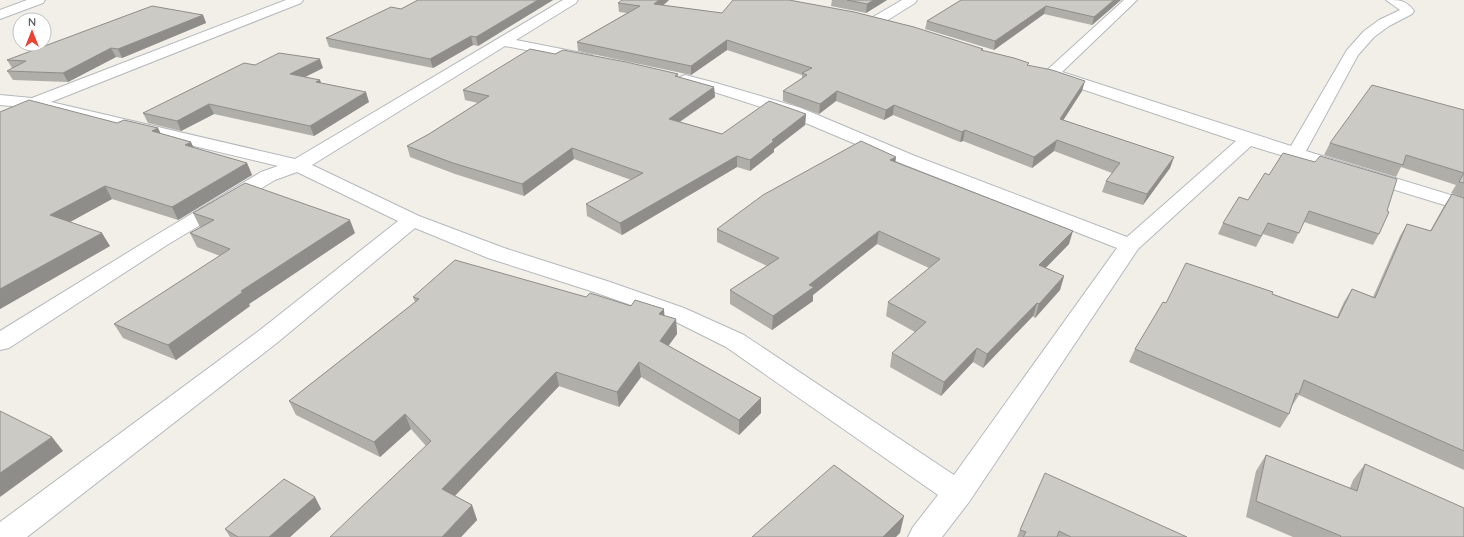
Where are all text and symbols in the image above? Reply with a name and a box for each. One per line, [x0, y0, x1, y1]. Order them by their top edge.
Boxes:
north arrow [12, 12, 52, 52]
text: N [28, 15, 36, 29]

